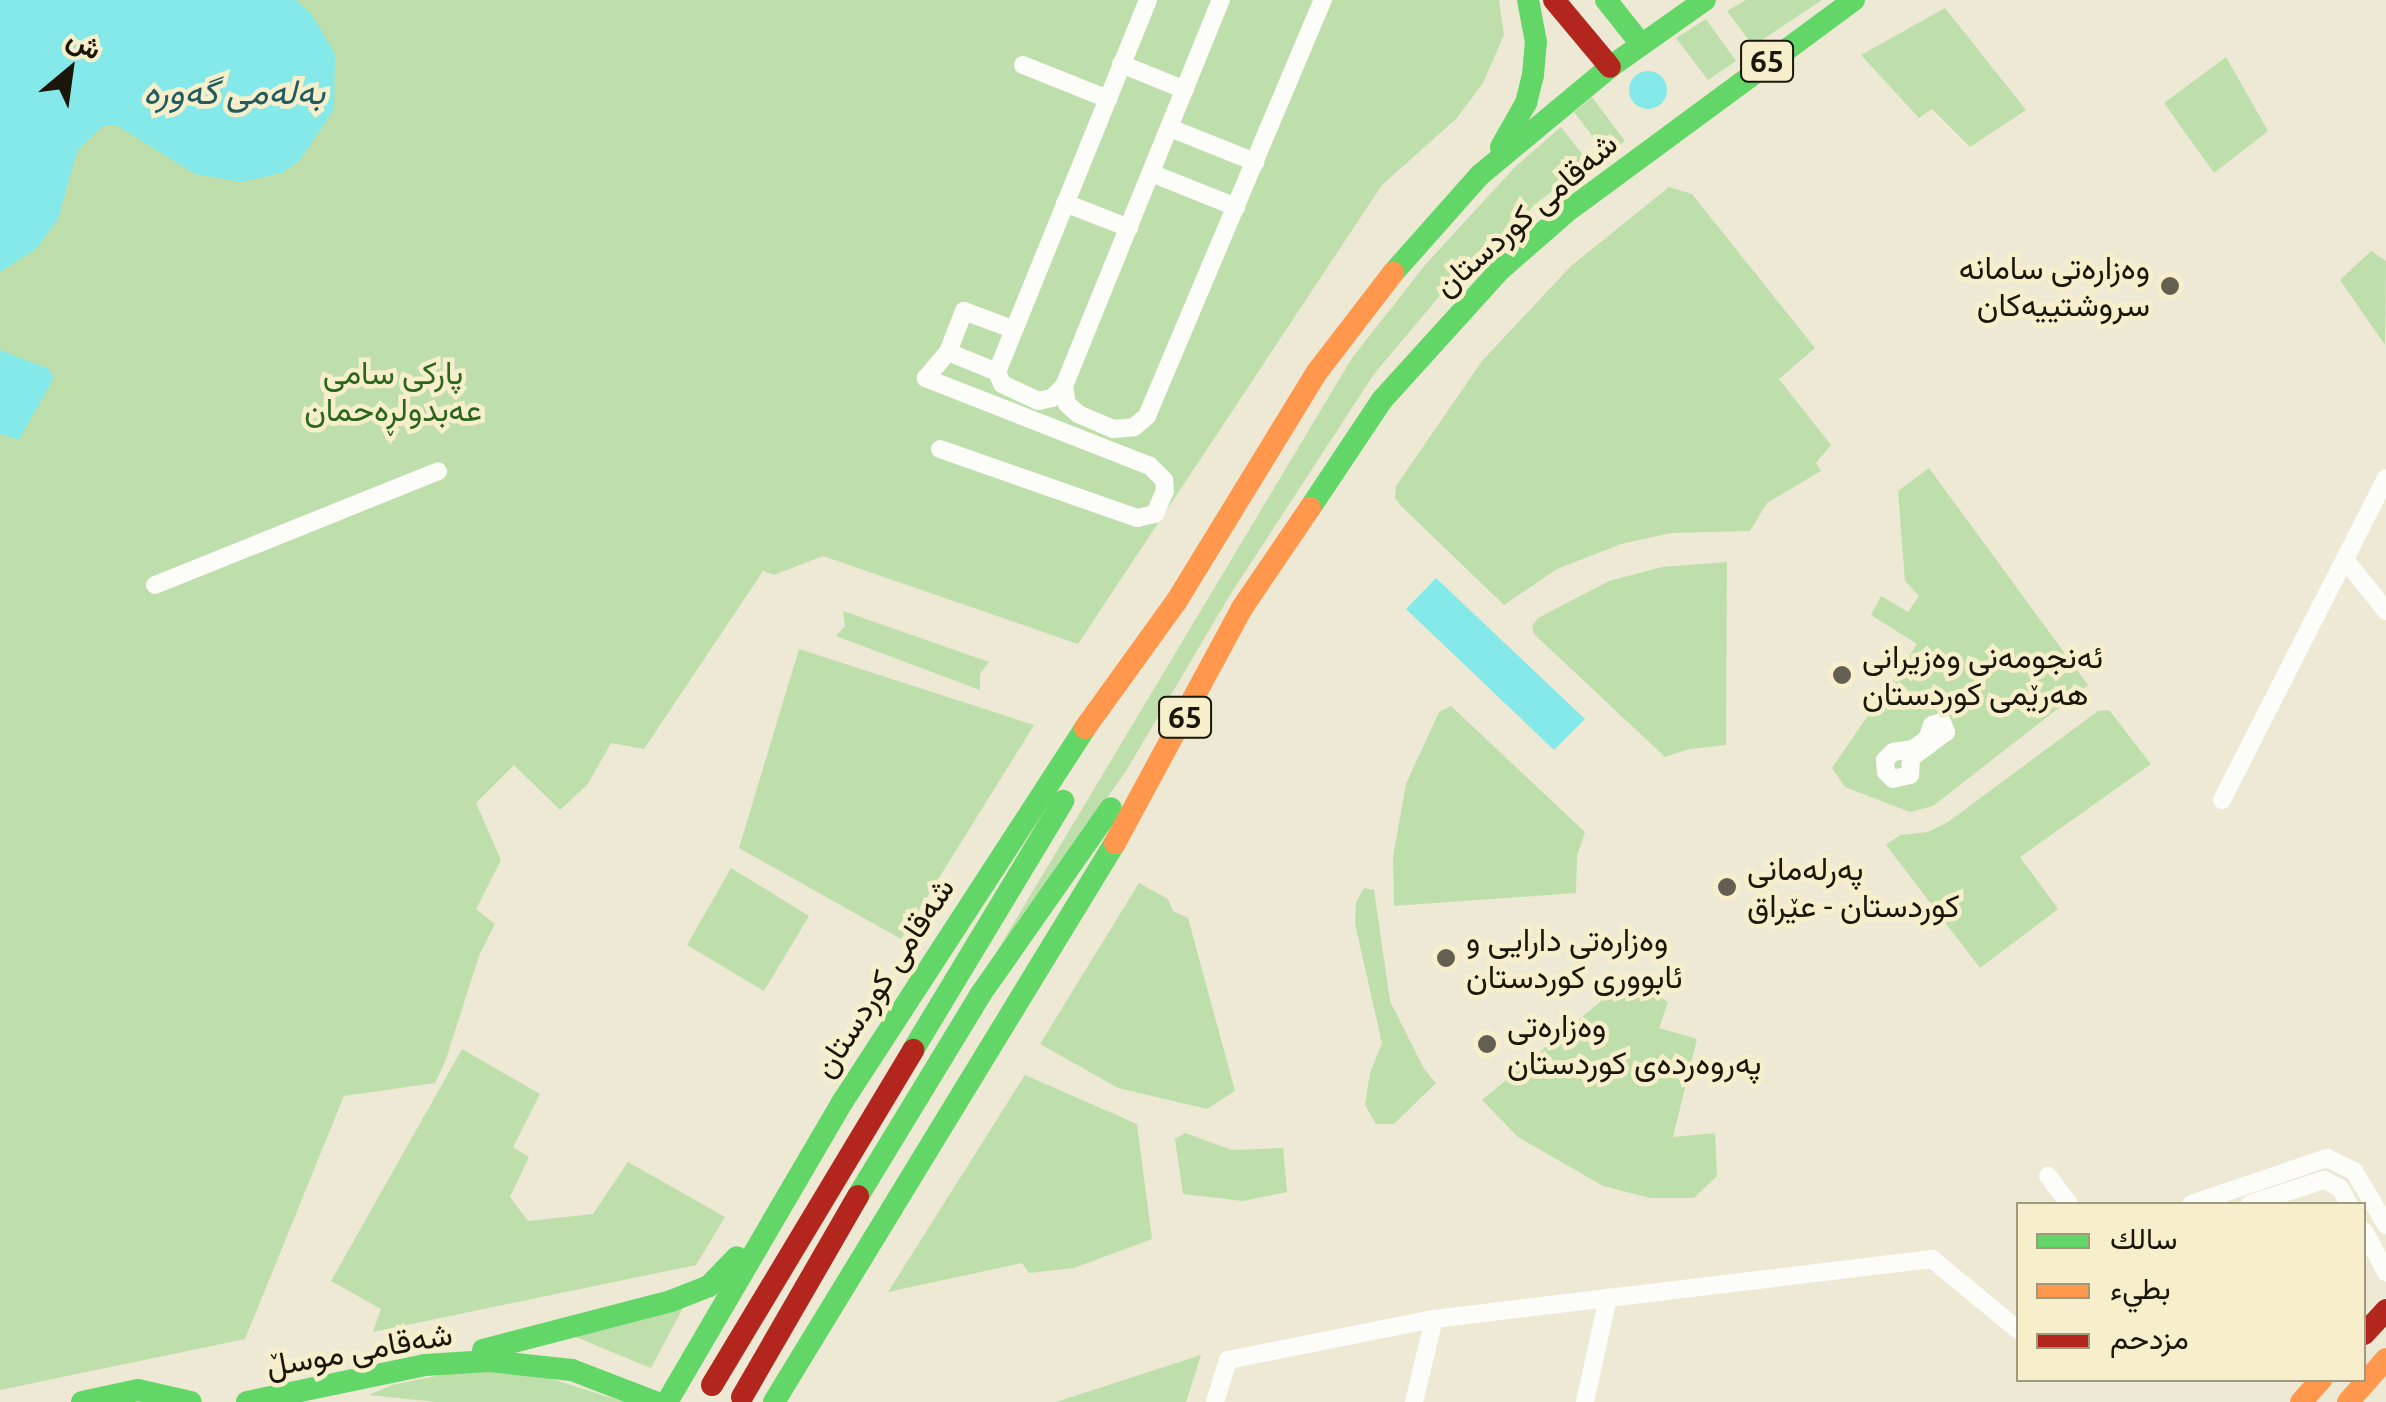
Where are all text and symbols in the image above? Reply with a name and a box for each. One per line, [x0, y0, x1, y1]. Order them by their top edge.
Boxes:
north arrow [20, 20, 120, 120]
text: ش [63, 22, 107, 65]
road number: 65 [1740, 36, 1794, 86]
water label: بەلەمی گەورە [143, 70, 325, 112]
street label: شەقامی کوردستان [1425, 124, 1625, 304]
place label: وەزارەتی سامانە سروشتییەکان [1959, 249, 2150, 324]
marker: وەزارەتی سامانە سروشتییەکان [2159, 275, 2181, 297]
park label: پارکی سامی عەبدولڕەحمان [304, 354, 482, 429]
place label: ئەنجومەنی وەزیرانی هەرێمی کوردستان [1862, 638, 2103, 713]
marker: ئەنجومەنی وەزیرانی هەرێمی کوردستان [1831, 664, 1853, 686]
road number: 65 [1158, 692, 1212, 742]
place label: پەرلەمانی کوردستان - عێراق [1747, 850, 1960, 925]
street label: شەقامی کوردستان [804, 870, 962, 1084]
marker: پەرلەمانی کوردستان - عێراق [1716, 876, 1738, 898]
place label: وەزارەتی دارایی و ئابووری کوردستان [1466, 921, 1683, 996]
marker: وەزارەتی دارایی و ئابووری کوردستان [1435, 947, 1457, 969]
place label: وەزارەتی پەروەردەی کوردستان [1507, 1007, 1761, 1082]
marker: وەزارەتی پەروەردەی کوردستان [1476, 1033, 1498, 1055]
legend [2016, 1202, 2366, 1382]
text: سالك [2110, 1221, 2177, 1255]
text: بطيء [2110, 1271, 2171, 1305]
street label: شەقامی موسڵ [263, 1314, 455, 1384]
text: مزدحم [2110, 1321, 2189, 1355]

